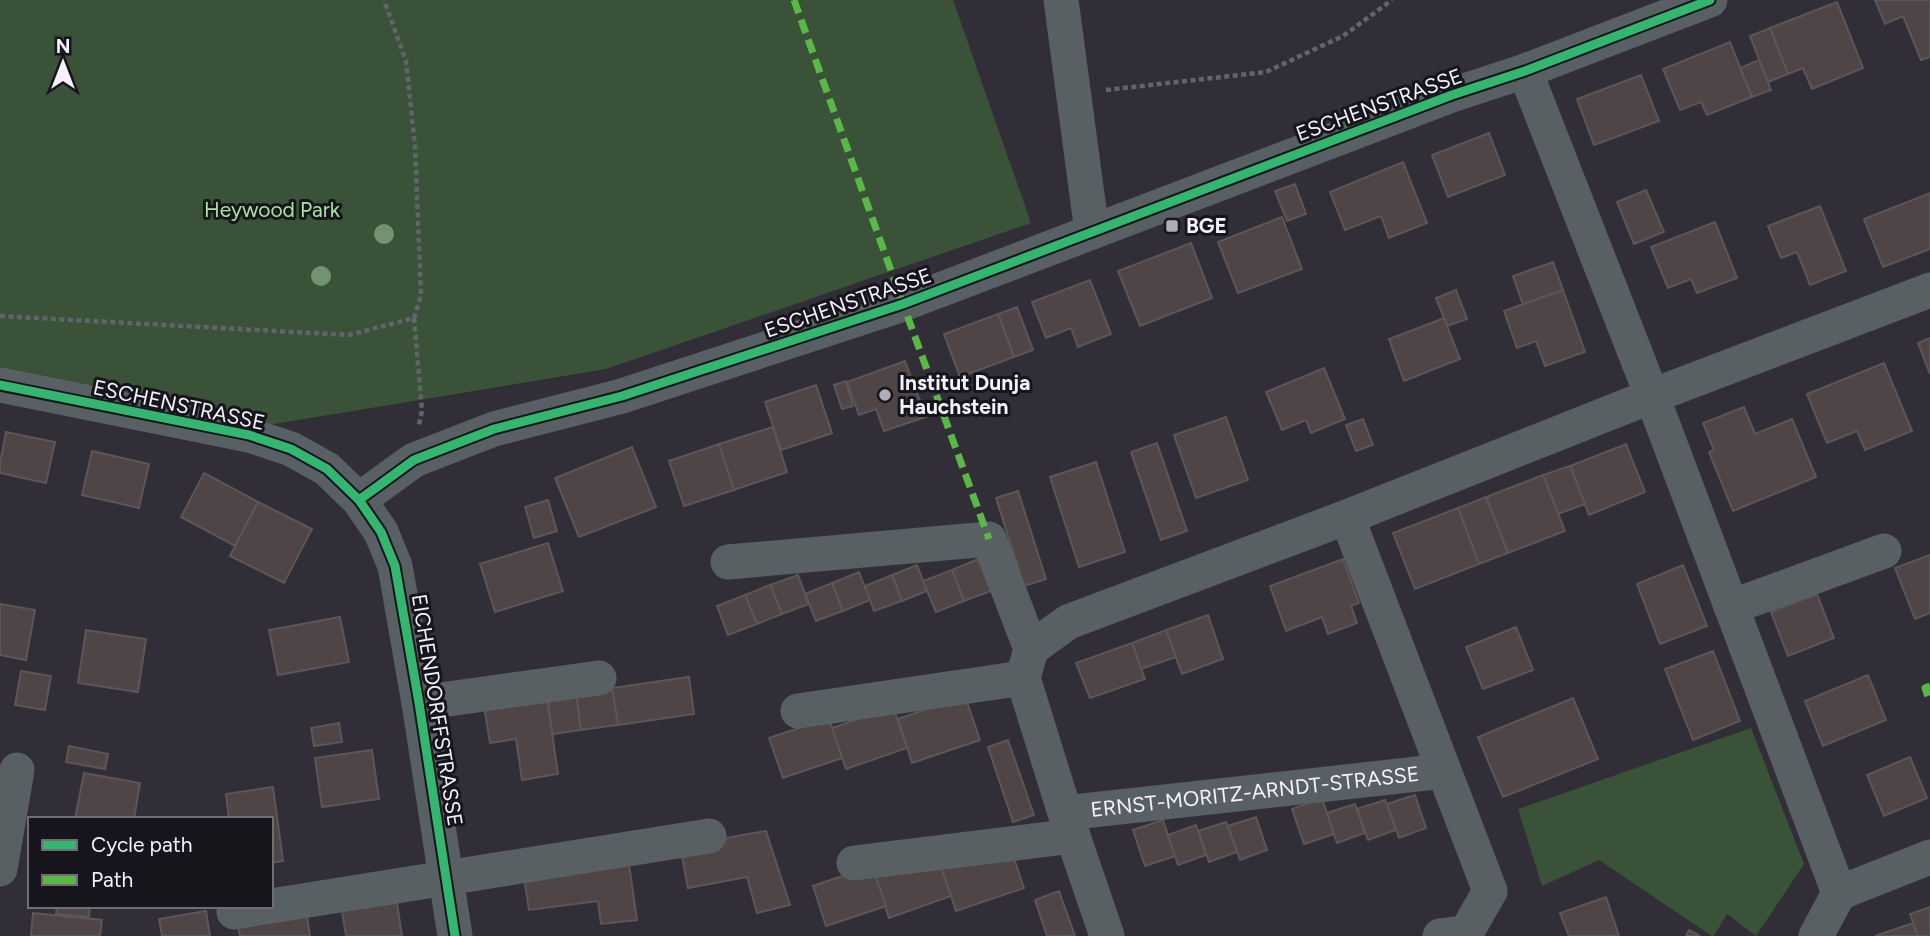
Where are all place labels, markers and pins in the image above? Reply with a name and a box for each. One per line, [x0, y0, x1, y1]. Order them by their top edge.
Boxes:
place label: BGE [1186, 213, 1227, 238]
marker: BGE [1164, 218, 1180, 234]
place label: Institut Dunja Hauchstein [899, 370, 1030, 419]
marker: Institut Dunja Hauchstein [877, 387, 893, 403]

